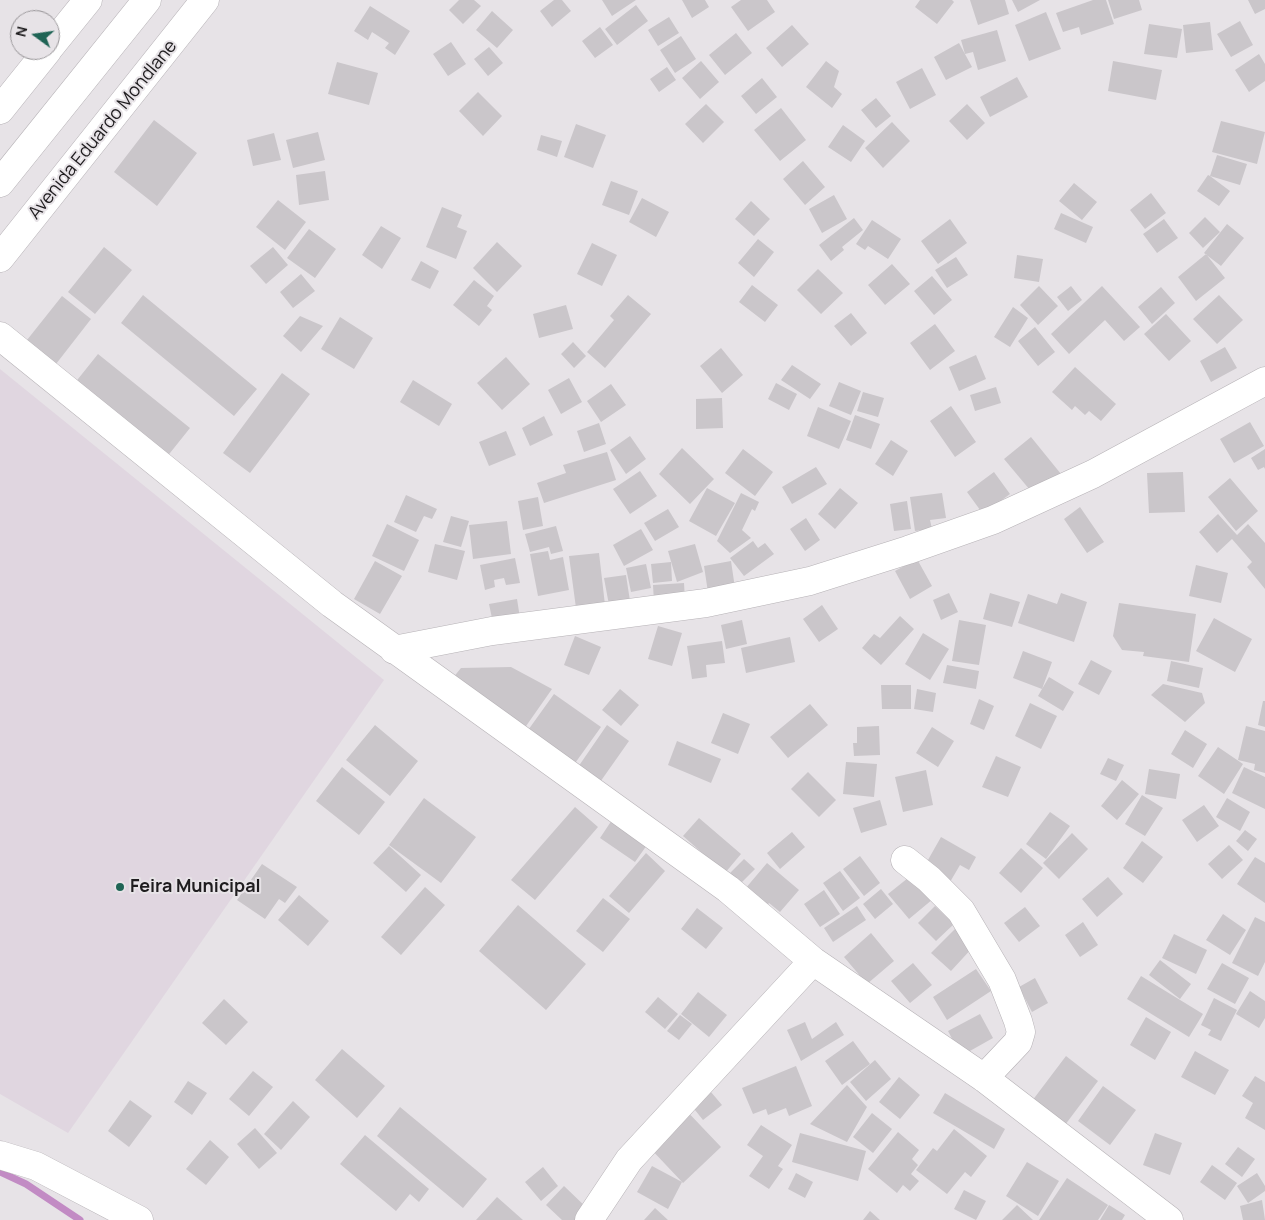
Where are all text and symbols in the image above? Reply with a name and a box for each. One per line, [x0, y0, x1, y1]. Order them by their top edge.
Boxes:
north arrow [10, 10, 60, 60]
text: N [10, 24, 31, 39]
street label: Avenida Eduardo Mondlane [24, 36, 182, 224]
place label: Feira Municipal [130, 876, 261, 898]
marker: Feira Municipal [114, 881, 126, 893]

